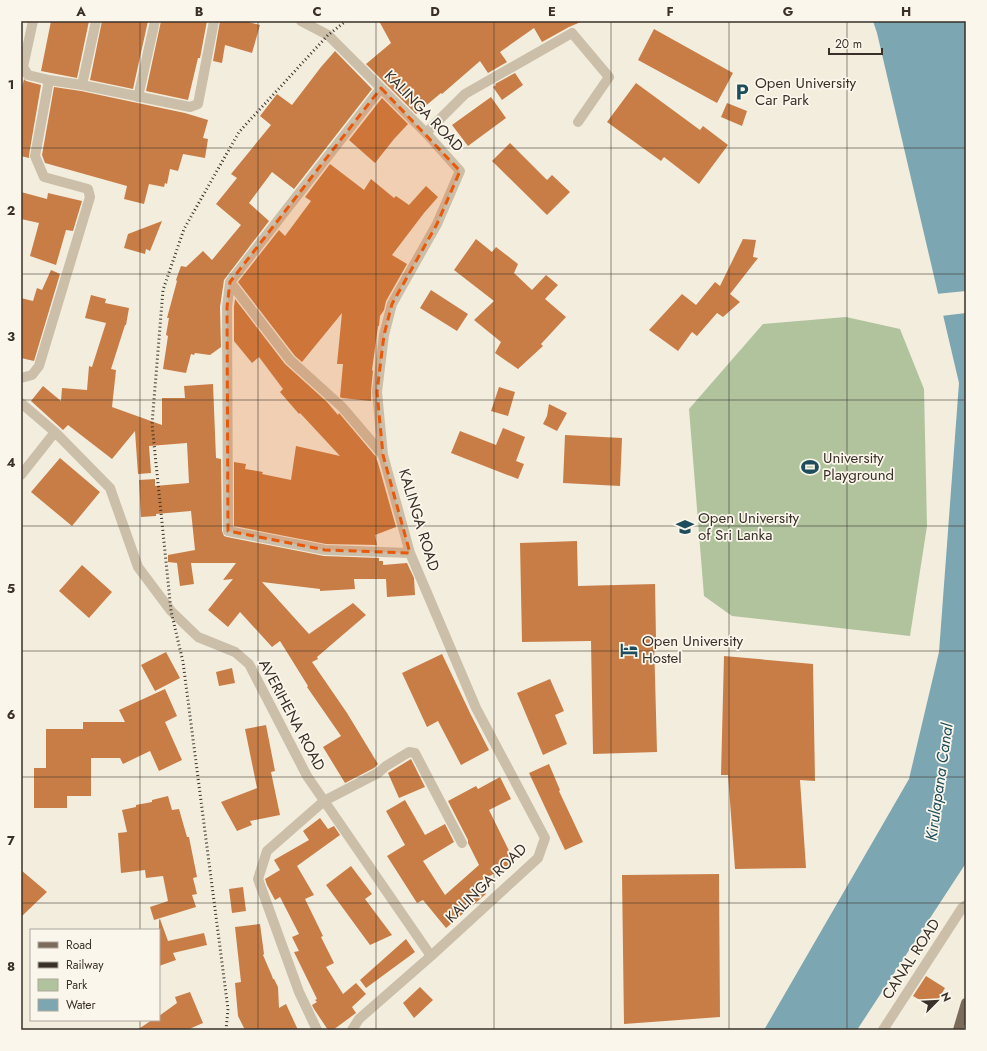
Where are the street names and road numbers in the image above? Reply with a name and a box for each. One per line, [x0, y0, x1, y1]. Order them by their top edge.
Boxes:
street label: KALINGA ROAD [379, 65, 469, 157]
street label: KALINGA ROAD [393, 466, 445, 574]
street label: AVERIHENA ROAD [253, 655, 331, 775]
street label: KALINGA ROAD [440, 838, 532, 928]
street label: CANAL ROAD [877, 914, 945, 1004]

